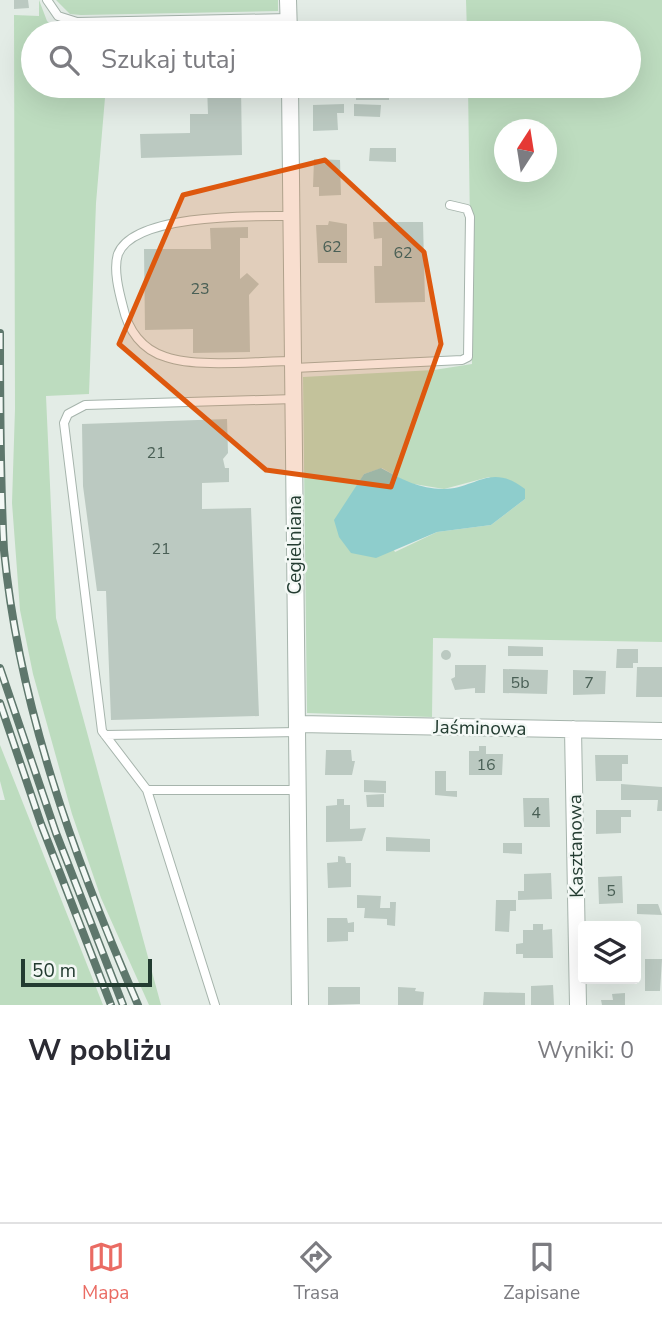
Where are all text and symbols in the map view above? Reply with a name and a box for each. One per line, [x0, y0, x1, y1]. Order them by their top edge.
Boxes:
search box [21, 21, 641, 98]
icon: search [45, 41, 83, 79]
text: Szukaj tutaj [101, 42, 236, 77]
north arrow [494, 119, 557, 182]
house number: 62 [322, 236, 342, 258]
house number: 62 [393, 242, 413, 264]
house number: 23 [190, 278, 210, 300]
house number: 21 [146, 442, 166, 464]
street label: Cegielniana [282, 495, 308, 595]
house number: 21 [151, 538, 171, 560]
house number: 5b [511, 672, 529, 694]
house number: 7 [584, 672, 594, 694]
street label: Jaśminowa [432, 714, 527, 742]
house number: 16 [476, 754, 496, 776]
street label: Kasztanowa [562, 794, 590, 898]
house number: 4 [531, 802, 541, 824]
house number: 5 [606, 880, 616, 902]
map controls [578, 921, 641, 984]
button: layers [578, 921, 641, 984]
scale bar [21, 956, 152, 988]
text: 50 m [32, 958, 76, 984]
text: W pobliżu [28, 1030, 172, 1071]
text: Wyniki: 0 [537, 1035, 634, 1066]
tab: Mapa [82, 1238, 129, 1306]
tab: Trasa [293, 1238, 339, 1306]
tab: Zapisane [503, 1238, 580, 1306]

